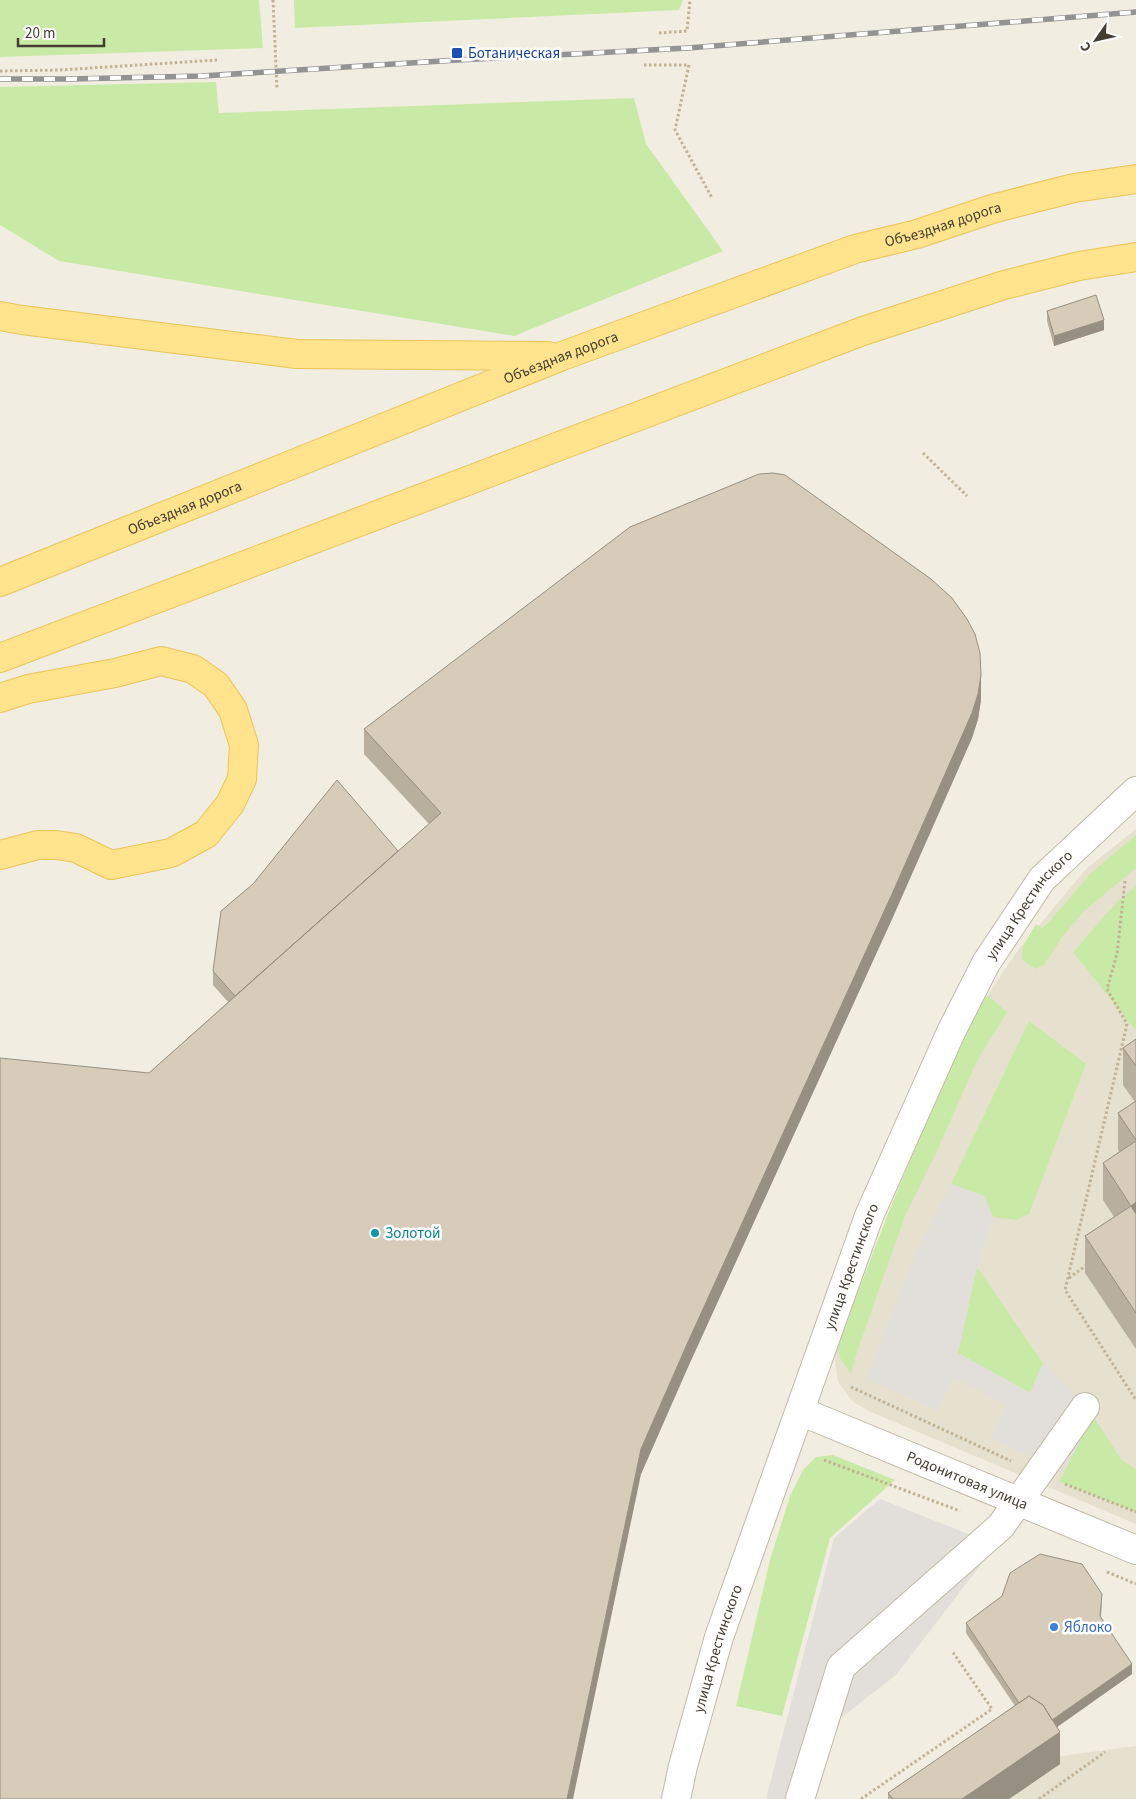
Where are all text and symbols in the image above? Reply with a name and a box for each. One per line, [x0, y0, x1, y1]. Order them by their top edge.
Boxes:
scale bar [18, 15, 104, 47]
north arrow [1071, 15, 1121, 65]
text: 20 m [25, 23, 55, 44]
text: С [1075, 38, 1097, 56]
place label: Ботаническая [468, 43, 560, 64]
marker: Ботаническая [450, 46, 464, 60]
street label: Объездная дорога [882, 197, 1003, 252]
street label: Объездная дорога [500, 326, 621, 389]
street label: Объездная дорога [124, 475, 245, 540]
street label: улица Крестинского [981, 845, 1077, 964]
street label: улица Крестинского [819, 1200, 884, 1333]
place label: Золотой [385, 1223, 441, 1244]
marker: Золотой [369, 1227, 381, 1239]
street label: Родонитовая улица [903, 1446, 1031, 1515]
street label: улица Крестинского [688, 1582, 747, 1715]
place label: Яблоко [1064, 1617, 1112, 1638]
marker: Яблоко [1048, 1621, 1060, 1633]

